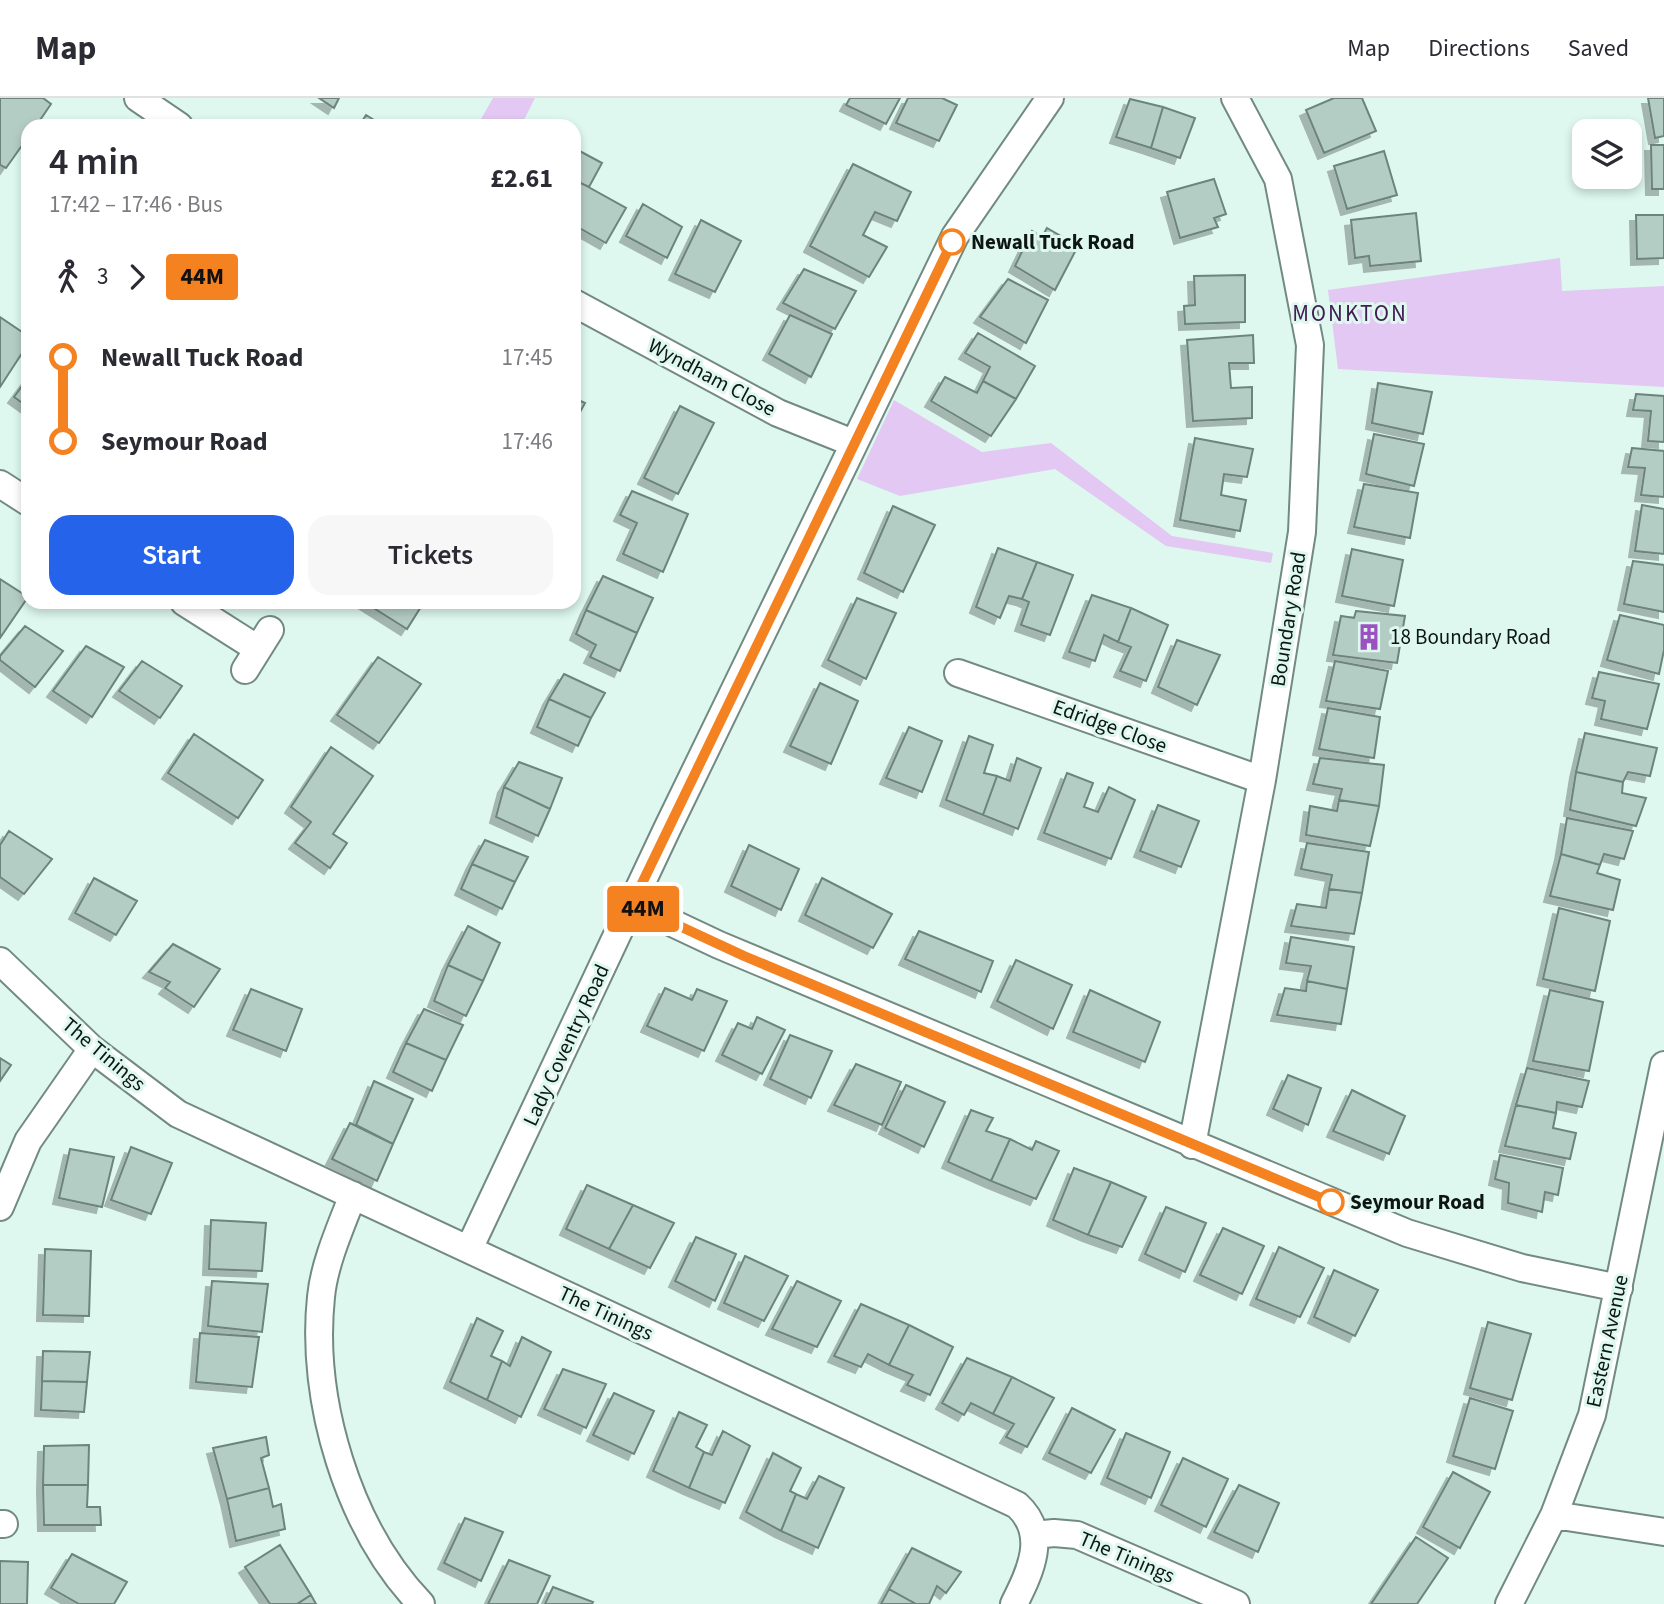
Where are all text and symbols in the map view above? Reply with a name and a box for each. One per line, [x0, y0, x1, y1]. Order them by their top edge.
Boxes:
text: Map [35, 25, 96, 72]
text: Map [1347, 31, 1390, 66]
text: Directions [1428, 31, 1530, 66]
text: Saved [1568, 31, 1629, 66]
map controls [1572, 119, 1642, 189]
button: layers [1572, 119, 1642, 189]
text: 4 min [49, 135, 139, 189]
text: £2.61 [490, 160, 553, 197]
text: 17:42 – 17:46 · Bus [49, 188, 223, 221]
place label: Newall Tuck Road [971, 227, 1135, 257]
marker: Newall Tuck Road [939, 229, 965, 255]
icon: walk [49, 258, 87, 296]
icon: forward [118, 258, 156, 296]
text: 44M [180, 259, 224, 294]
text: 3 [97, 260, 108, 293]
district label: MONKTON [1292, 297, 1408, 330]
street label: Wyndham Close [643, 331, 781, 423]
text: Newall Tuck Road [101, 339, 303, 376]
text: 17:45 [502, 341, 553, 374]
text: Seymour Road [101, 423, 268, 460]
text: 17:46 [502, 425, 553, 458]
button: Start [49, 515, 294, 595]
button: Tickets [308, 515, 553, 595]
street label: Boundary Road [1263, 550, 1313, 688]
building icon: 18 Boundary Road [1354, 622, 1384, 652]
place label: 18 Boundary Road [1390, 622, 1551, 652]
street label: Edridge Close [1049, 691, 1171, 761]
line badge: 44M [603, 886, 683, 932]
text: 44M [621, 891, 665, 926]
street label: Lady Coventry Road [515, 959, 617, 1131]
street label: The Tinings [56, 1010, 153, 1098]
place label: Seymour Road [1350, 1187, 1485, 1217]
marker: Seymour Road [1318, 1189, 1344, 1215]
street label: Eastern Avenue [1578, 1272, 1636, 1410]
street label: The Tinings [554, 1278, 658, 1348]
street label: The Tinings [1075, 1523, 1180, 1591]

